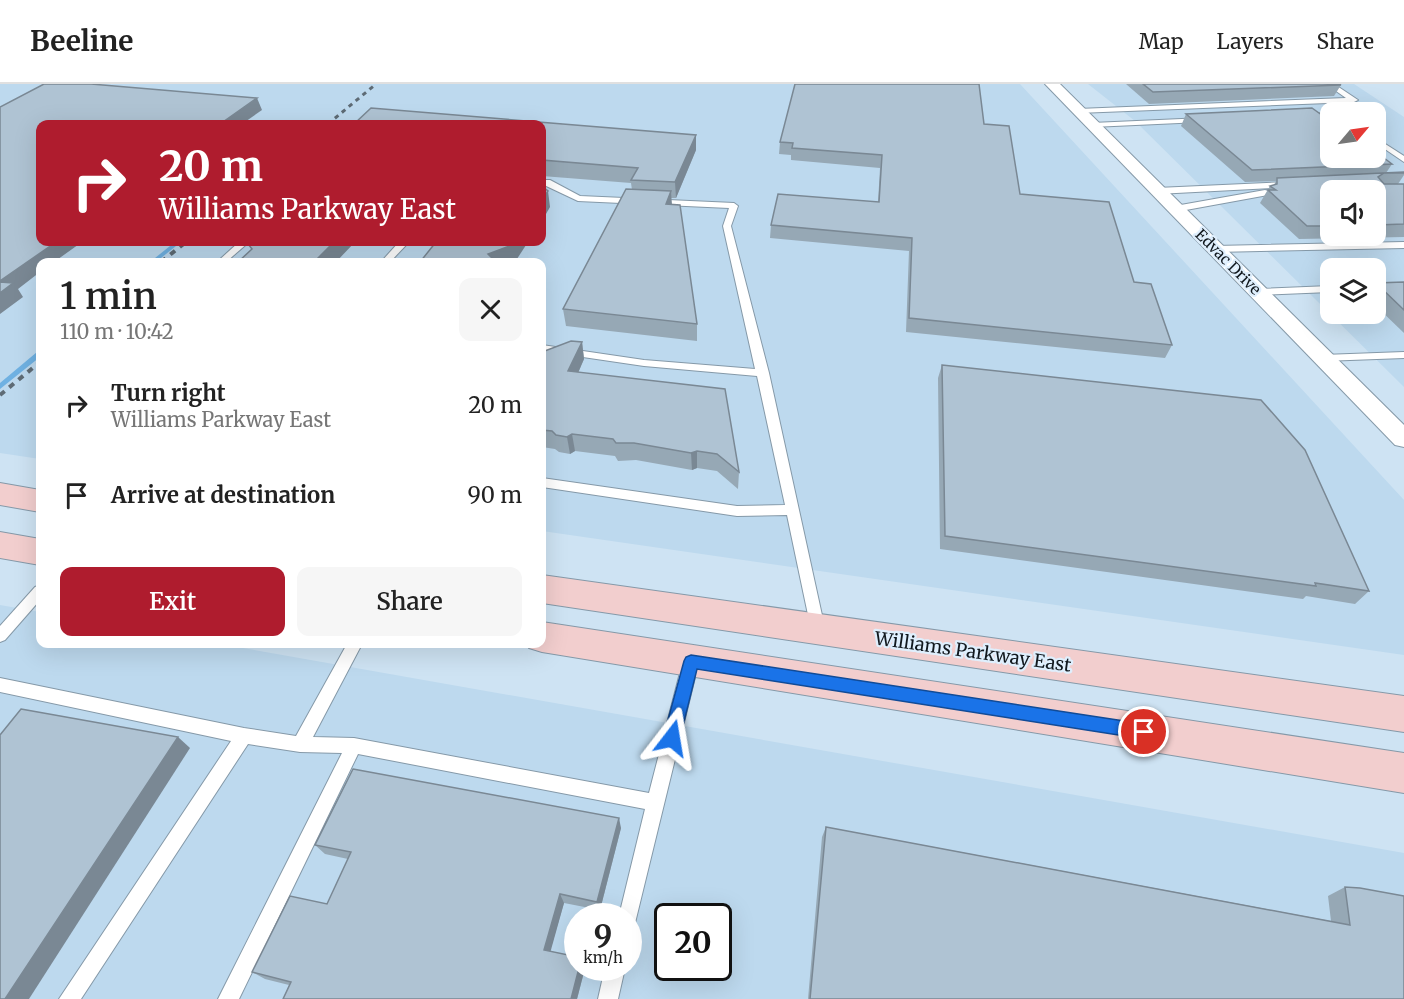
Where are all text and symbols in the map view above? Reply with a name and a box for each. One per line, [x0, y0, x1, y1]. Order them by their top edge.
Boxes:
text: Beeline [30, 23, 133, 59]
text: Map [1139, 28, 1184, 55]
text: Layers [1217, 28, 1284, 55]
text: Share [1317, 28, 1374, 55]
north arrow [1320, 102, 1386, 168]
map controls [1320, 102, 1386, 324]
text: 20 m [159, 140, 263, 192]
icon: right [60, 144, 138, 222]
button: sound [1320, 180, 1386, 246]
text: Williams Parkway East [159, 192, 456, 226]
street label: Edvac Drive [1191, 225, 1265, 299]
button: layers [1320, 258, 1386, 324]
text: 1 min [60, 274, 157, 319]
button: close [459, 278, 522, 341]
text: 110 m · 10:42 [60, 319, 174, 344]
text: Turn right [111, 379, 225, 407]
icon: right [60, 389, 93, 422]
text: 20 m [468, 391, 522, 419]
text: Williams Parkway East [111, 407, 331, 432]
icon: arrive [60, 479, 93, 512]
text: Arrive at destination [111, 481, 335, 509]
text: 90 m [467, 481, 522, 509]
button: Exit [60, 567, 285, 636]
button: Share [297, 567, 522, 636]
street label: Williams Parkway East [872, 626, 1073, 677]
position arrow [640, 706, 704, 770]
pin [1118, 706, 1169, 757]
icon: arrive [1127, 715, 1160, 748]
speed limit sign: 20 [654, 903, 732, 981]
text: 9 [594, 916, 612, 954]
text: km/h [583, 948, 623, 967]

